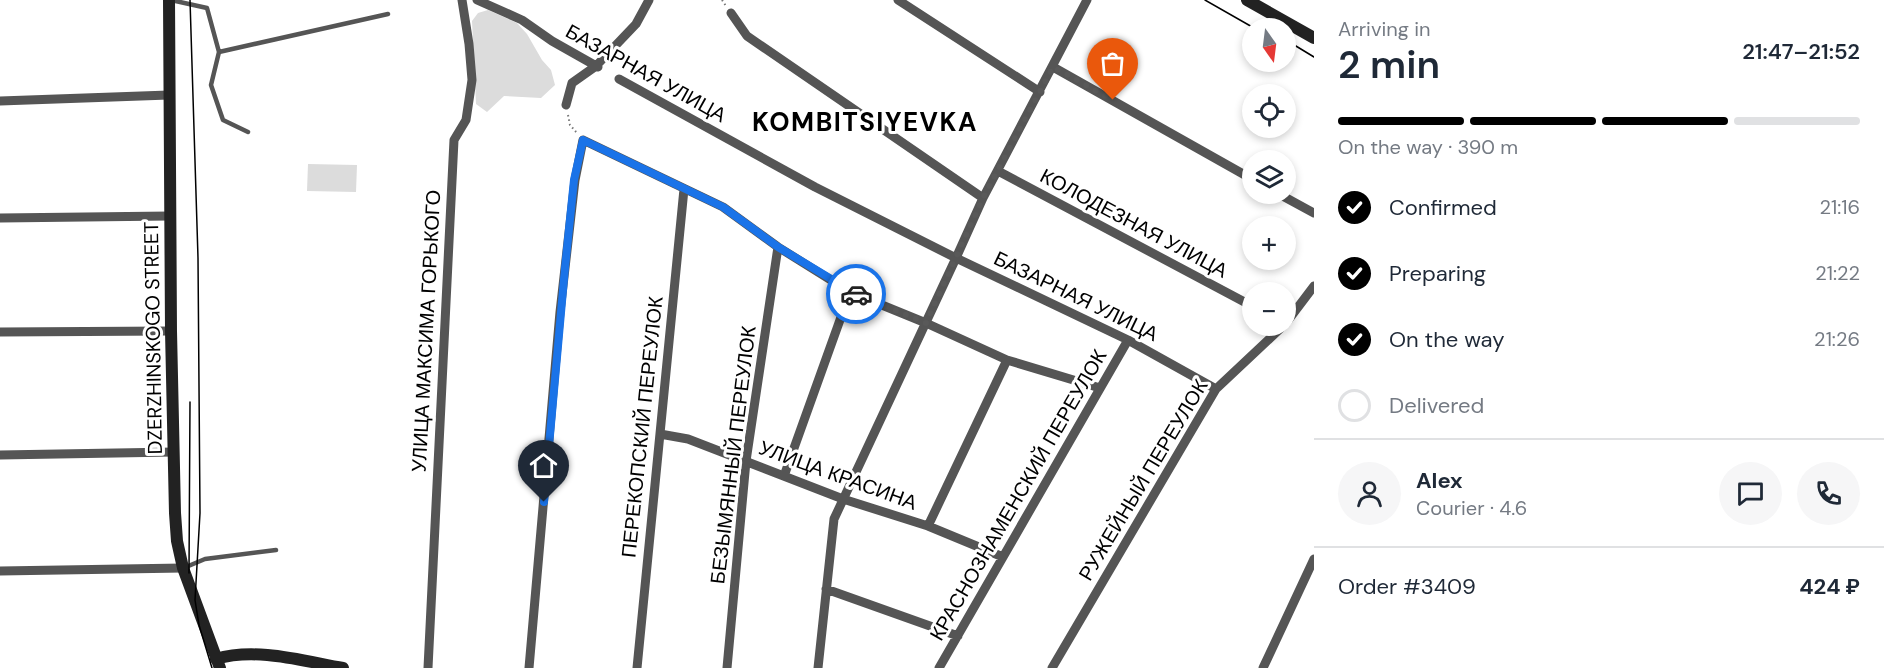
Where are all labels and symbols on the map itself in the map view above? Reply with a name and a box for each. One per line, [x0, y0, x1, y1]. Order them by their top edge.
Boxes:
street label: БАЗАРНАЯ УЛИЦА [561, 18, 731, 128]
north arrow [1242, 18, 1296, 72]
pin [1087, 38, 1138, 100]
district label: KOMBITSIYEVKA [752, 105, 978, 139]
street label: КОЛОДЕЗНАЯ УЛИЦА [1036, 163, 1233, 284]
street label: УЛИЦА МАКСИМА ГОРЬКОГО [406, 189, 446, 473]
street label: DZERZHINSKOGO STREET [138, 221, 168, 455]
street label: БАЗАРНАЯ УЛИЦА [990, 245, 1163, 347]
courier [826, 264, 886, 324]
street label: ПЕРЕКОПСКИЙ ПЕРЕУЛОК [615, 295, 669, 559]
street label: БЕЗЫМЯННЫЙ ПЕРЕУЛОК [704, 324, 762, 586]
street label: КРАСНОЗНАМЕНСКИЙ ПЕРЕУЛОК [924, 344, 1112, 645]
street label: РУЖЕЙНЫЙ ПЕРЕУЛОК [1073, 374, 1214, 585]
street label: УЛИЦА КРАСИНА [755, 434, 921, 516]
pin [518, 440, 569, 502]

